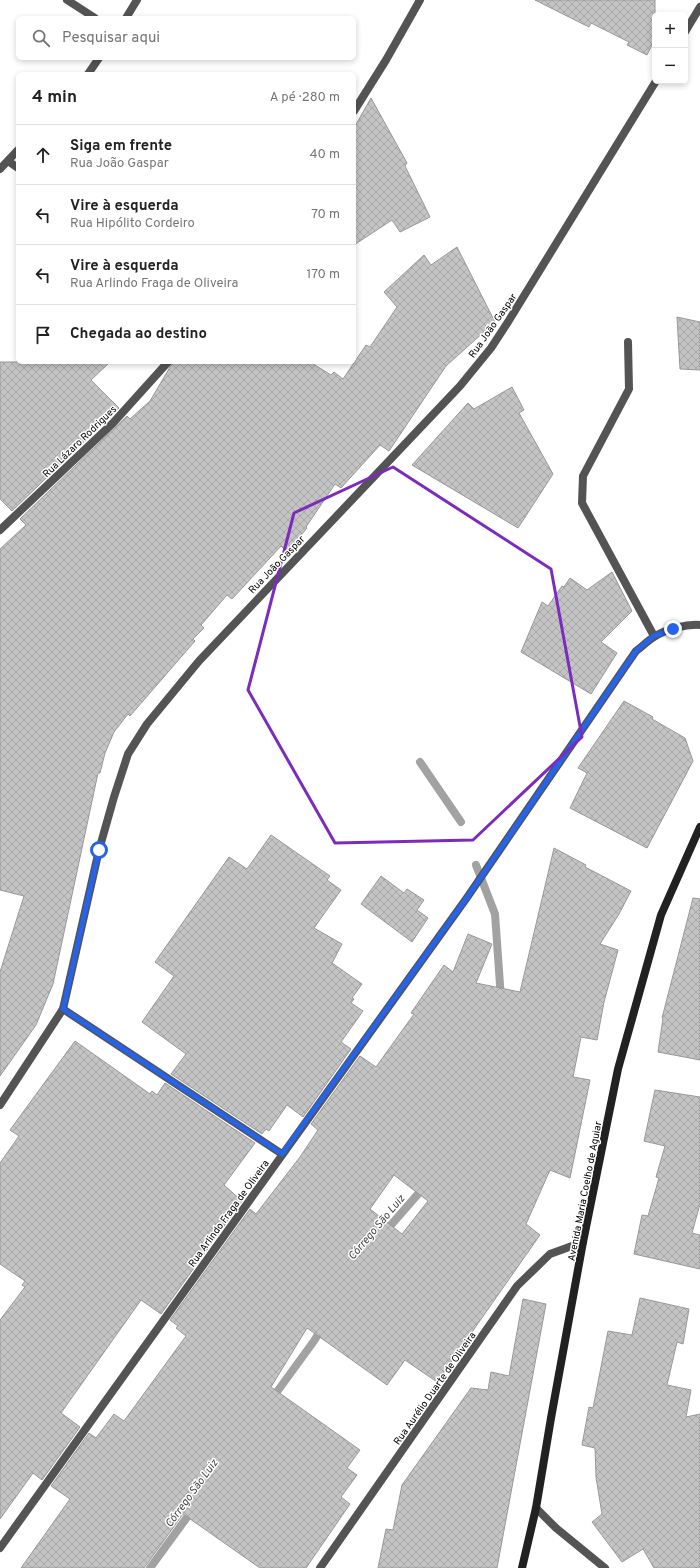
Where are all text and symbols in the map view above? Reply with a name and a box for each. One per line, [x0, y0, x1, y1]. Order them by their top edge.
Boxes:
map controls [652, 12, 688, 84]
button: + [652, 12, 688, 48]
search box [16, 16, 356, 60]
icon: search [30, 27, 52, 49]
text: Pesquisar aqui [62, 29, 160, 48]
button: − [652, 48, 688, 84]
text: 4 min [32, 87, 77, 109]
text: A pé · 280 m [270, 90, 340, 106]
text: Siga em frente [70, 137, 172, 156]
icon: ahead [32, 144, 54, 166]
text: 40 m [310, 147, 340, 163]
text: Rua João Gaspar [70, 156, 169, 172]
text: Vire à esquerda [70, 197, 179, 216]
icon: left [32, 204, 54, 226]
text: 70 m [311, 207, 340, 223]
text: Rua Hipólito Cordeiro [70, 216, 195, 232]
text: Vire à esquerda [70, 257, 179, 276]
icon: left [32, 264, 54, 286]
text: 170 m [306, 267, 340, 283]
text: Rua Arlindo Fraga de Oliveira [70, 276, 238, 292]
street label: Rua João Gaspar [466, 291, 520, 361]
icon: arrive [32, 324, 54, 346]
text: Chegada ao destino [70, 325, 207, 344]
street label: Rua Lázaro Rodrigues [40, 403, 120, 481]
street label: Rua João Gaspar [246, 533, 308, 597]
route end [664, 620, 682, 638]
route start [90, 841, 108, 859]
street label: Avenida Maria Coelho de Aguiar [566, 1120, 605, 1262]
street label: Rua Arlindo Fraga de Oliveira [186, 1158, 273, 1270]
water label: Córrego São Luiz [345, 1192, 409, 1263]
street label: Rua Aurélio Duarte de Oliveira [391, 1330, 479, 1448]
water label: Córrego São Luiz [162, 1456, 222, 1530]

